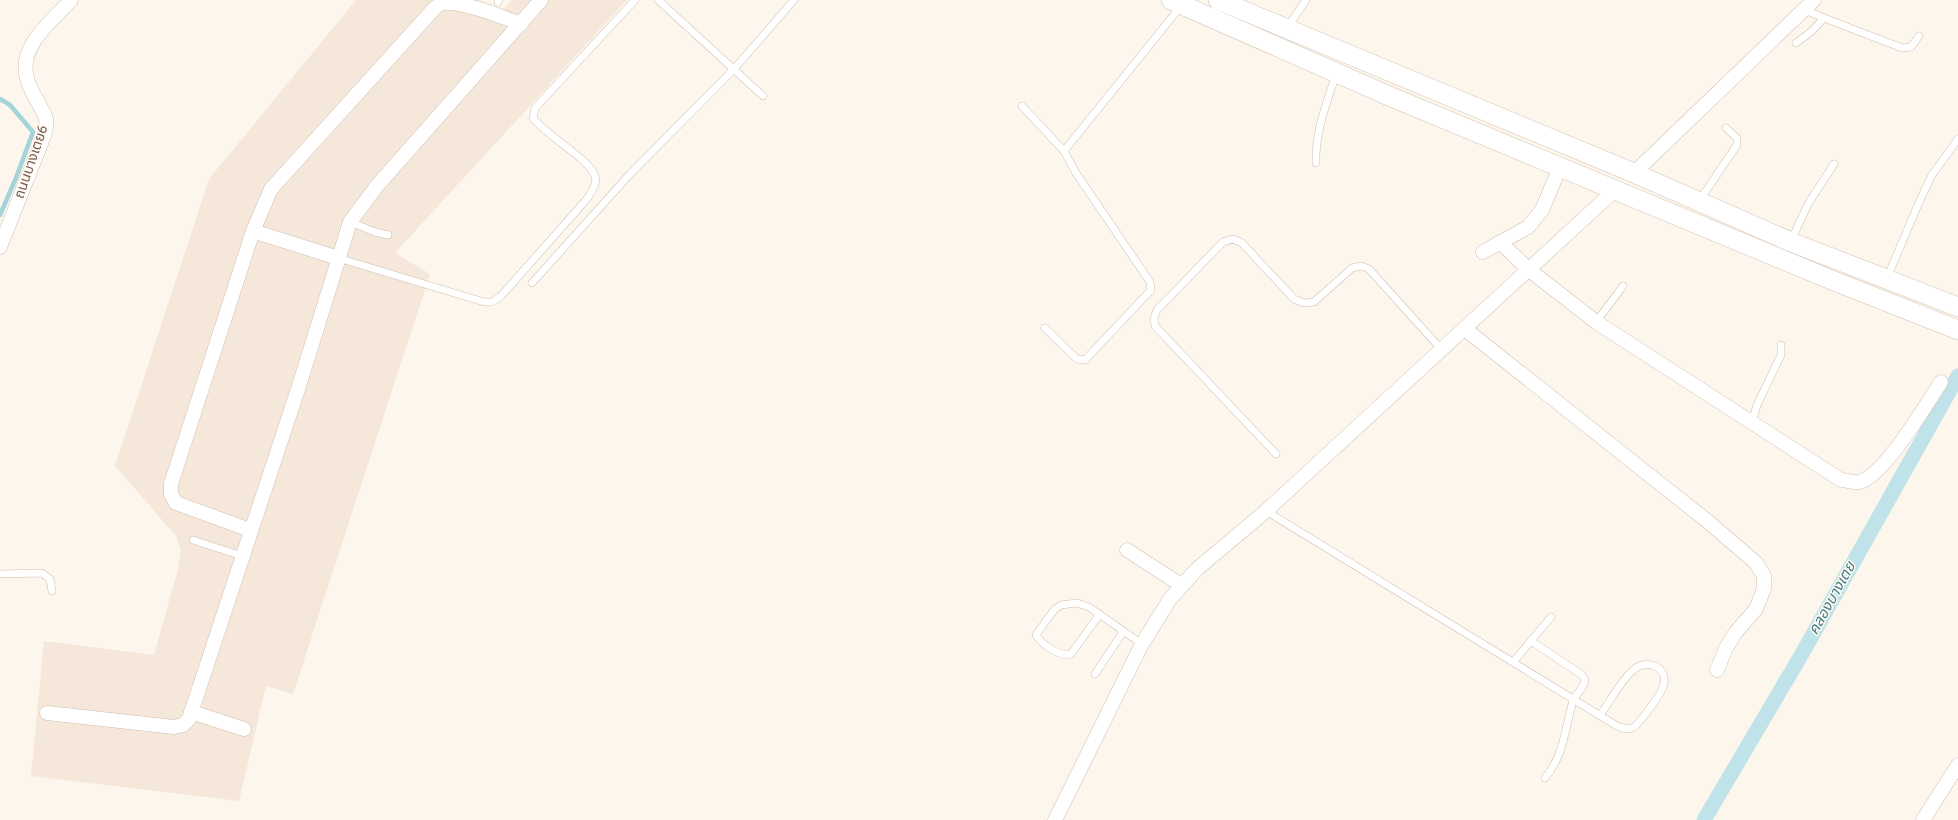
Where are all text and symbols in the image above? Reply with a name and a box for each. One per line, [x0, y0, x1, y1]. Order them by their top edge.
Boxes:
street label: ถนนบางเตย6 [11, 123, 53, 201]
water label: คลองบางเตย [1805, 558, 1861, 639]

